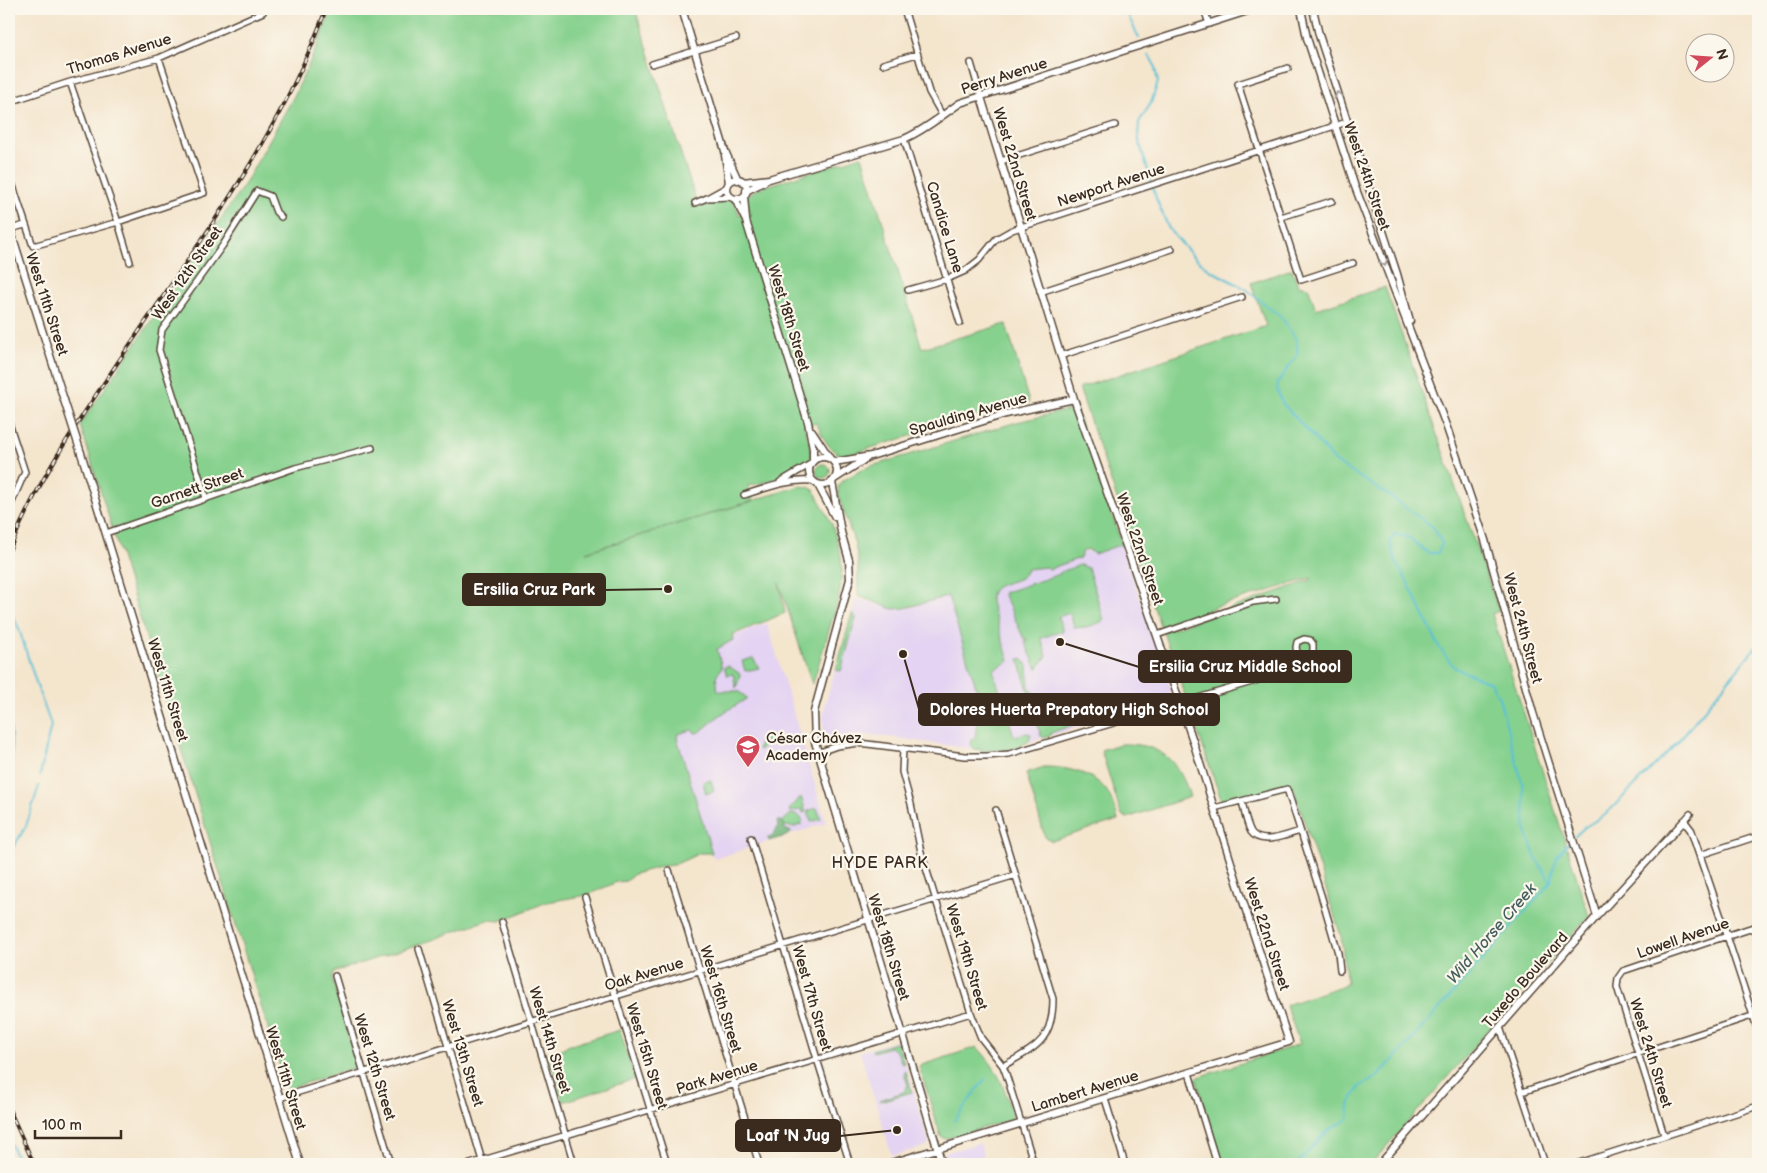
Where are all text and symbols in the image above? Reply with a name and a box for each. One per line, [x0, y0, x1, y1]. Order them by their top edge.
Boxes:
street label: Thomas Avenue [65, 30, 174, 79]
north arrow [1684, 32, 1734, 82]
text: N [1712, 47, 1732, 62]
street label: Perry Avenue [959, 54, 1050, 99]
one-way arrow [1334, 91, 1344, 100]
street label: West 22nd Street [988, 105, 1041, 223]
street label: West 24th Street [1339, 119, 1394, 233]
street label: Newport Avenue [1055, 159, 1167, 212]
street label: Candice Lane [922, 179, 967, 275]
street label: West 12th Street [148, 222, 227, 324]
street label: West 11th Street [21, 250, 72, 358]
one-way arrow [1378, 258, 1388, 266]
street label: West 18th Street [763, 263, 814, 374]
street label: Spaulding Avenue [907, 389, 1029, 440]
street label: Garnett Street [148, 464, 246, 513]
street label: West 22nd Street [1111, 491, 1168, 608]
street label: West 24th Street [1499, 571, 1546, 686]
callout: Ersilia Cruz Park [463, 574, 605, 605]
text: Ersilia Cruz Park [473, 581, 596, 600]
street label: West 11th Street [143, 636, 192, 745]
callout: Ersilia Cruz Middle School [1139, 651, 1351, 682]
text: Ersilia Cruz Middle School [1149, 658, 1341, 677]
callout: Dolores Huerta Prepatory High School [919, 694, 1219, 725]
text: Dolores Huerta Prepatory High School [929, 701, 1209, 720]
place label: César Chávez Academy [766, 729, 862, 765]
school or university icon: César Chávez Academy [735, 734, 761, 768]
district label: HYDE PARK [831, 854, 929, 873]
street label: West 22nd Street [1239, 875, 1294, 993]
water label: Wild Horse Creek [1443, 879, 1542, 988]
street label: West 18th Street [863, 892, 914, 1003]
street label: West 19th Street [941, 902, 992, 1013]
street label: Lowell Avenue [1634, 914, 1732, 963]
street label: Tuxedo Boulevard [1478, 928, 1572, 1032]
street label: West 16th Street [695, 943, 746, 1055]
street label: West 17th Street [787, 943, 836, 1053]
street label: Oak Avenue [602, 953, 686, 995]
street label: West 14th Street [524, 984, 575, 1096]
street label: West 24th Street [1625, 996, 1676, 1111]
street label: West 13th Street [437, 997, 488, 1109]
street label: West 15th Street [621, 1001, 672, 1112]
street label: West 12th Street [349, 1012, 400, 1123]
street label: West 11th Street [261, 1024, 310, 1133]
street label: Park Avenue [674, 1056, 760, 1099]
street label: Lambert Avenue [1029, 1066, 1141, 1117]
scale bar [35, 1108, 121, 1140]
text: 100 m [42, 1116, 82, 1135]
callout: Loaf 'N Jug [736, 1120, 840, 1151]
text: Loaf 'N Jug [746, 1127, 830, 1146]

